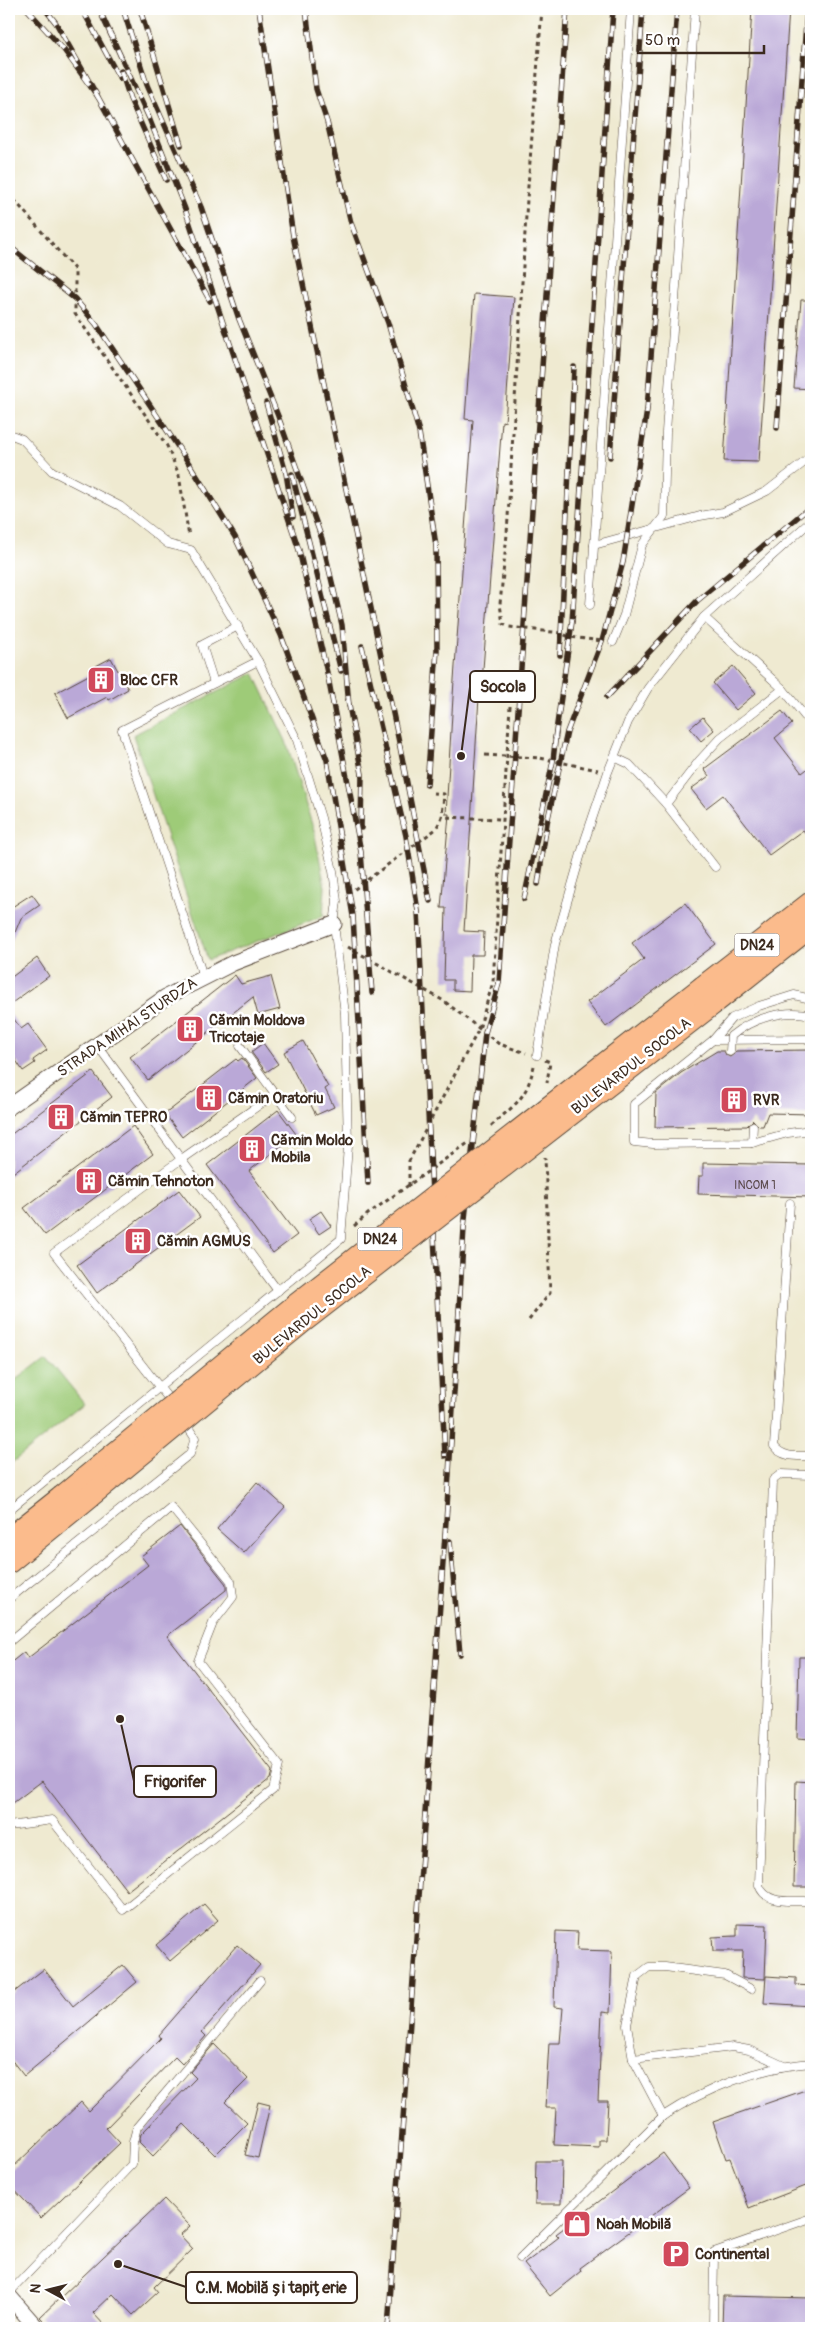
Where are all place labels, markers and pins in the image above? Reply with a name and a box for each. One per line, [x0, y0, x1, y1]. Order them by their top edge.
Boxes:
building icon: Bloc CFR [86, 665, 116, 695]
place label: Bloc CFR [120, 671, 178, 690]
callout: Socola [470, 671, 535, 702]
place label: Cămin Moldova Tricotaje [208, 1011, 305, 1047]
building icon: Cămin Moldova Tricotaje [175, 1014, 205, 1044]
building icon: Cămin Oratoriu [194, 1083, 224, 1113]
building icon: RVR [719, 1085, 749, 1115]
place label: Cămin Oratoriu [228, 1089, 324, 1108]
place label: RVR [753, 1091, 780, 1110]
building icon: Cămin TEPRO [46, 1102, 76, 1132]
place label: Cămin TEPRO [80, 1108, 168, 1127]
place label: Cămin Moldo Mobila [271, 1131, 353, 1167]
building icon: Cămin Moldo Mobila [237, 1134, 267, 1164]
building icon: Cămin Tehnoton [74, 1166, 104, 1196]
place label: Cămin Tehnoton [108, 1172, 214, 1191]
building icon: Cămin AGMUS [123, 1226, 153, 1256]
place label: Cămin AGMUS [157, 1232, 251, 1251]
callout: Frigorifer [134, 1766, 216, 1797]
shop icon: Noah Mobilă [562, 2209, 592, 2239]
place label: Noah Mobilă [596, 2215, 672, 2234]
parking icon: Continental [661, 2239, 691, 2269]
place label: Continental [695, 2245, 770, 2264]
callout: C.M. Mobilă și tapițerie [186, 2272, 357, 2303]

